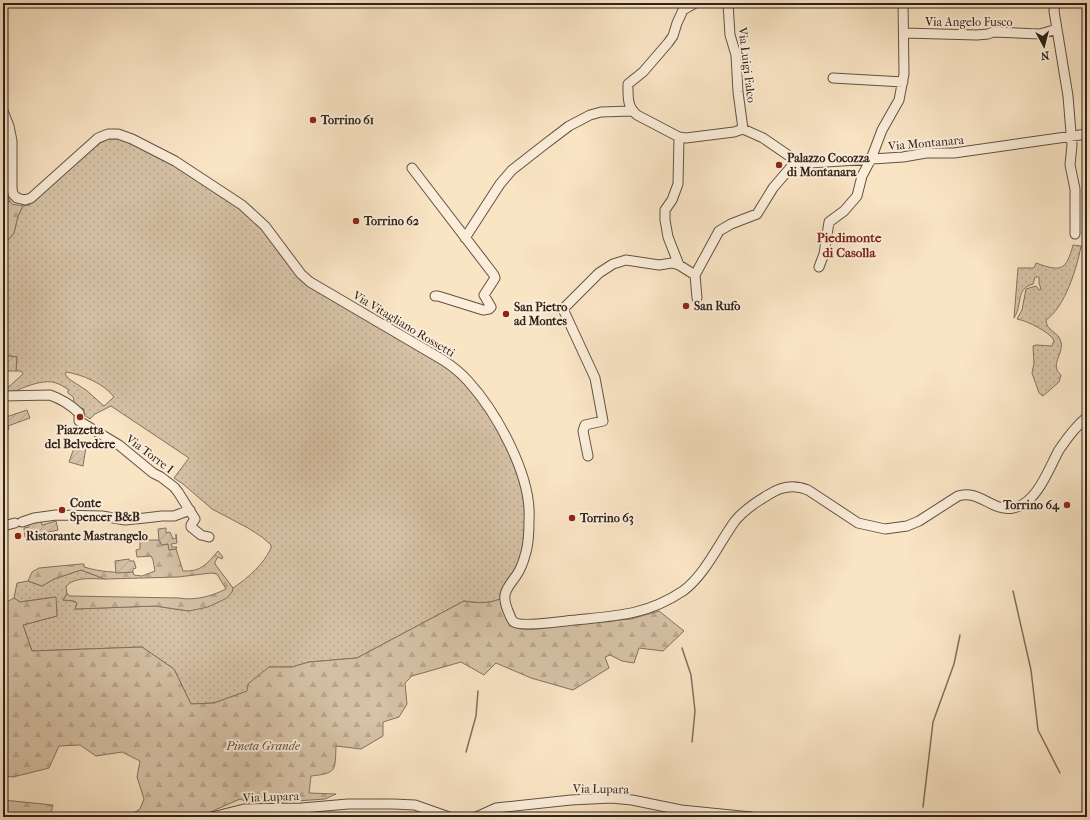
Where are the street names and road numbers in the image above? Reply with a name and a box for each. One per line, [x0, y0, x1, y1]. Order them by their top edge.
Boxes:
street label: Via Angelo Fusco [924, 15, 1013, 29]
street label: Via Luigi Falco [735, 25, 759, 104]
street label: Via Montanara [886, 133, 965, 153]
street label: Via Vitagliano Rossetti [350, 287, 458, 360]
street label: Via Torre I [123, 431, 177, 477]
street label: Via Lupara [572, 781, 630, 796]
street label: Via Lupara [242, 789, 300, 805]

